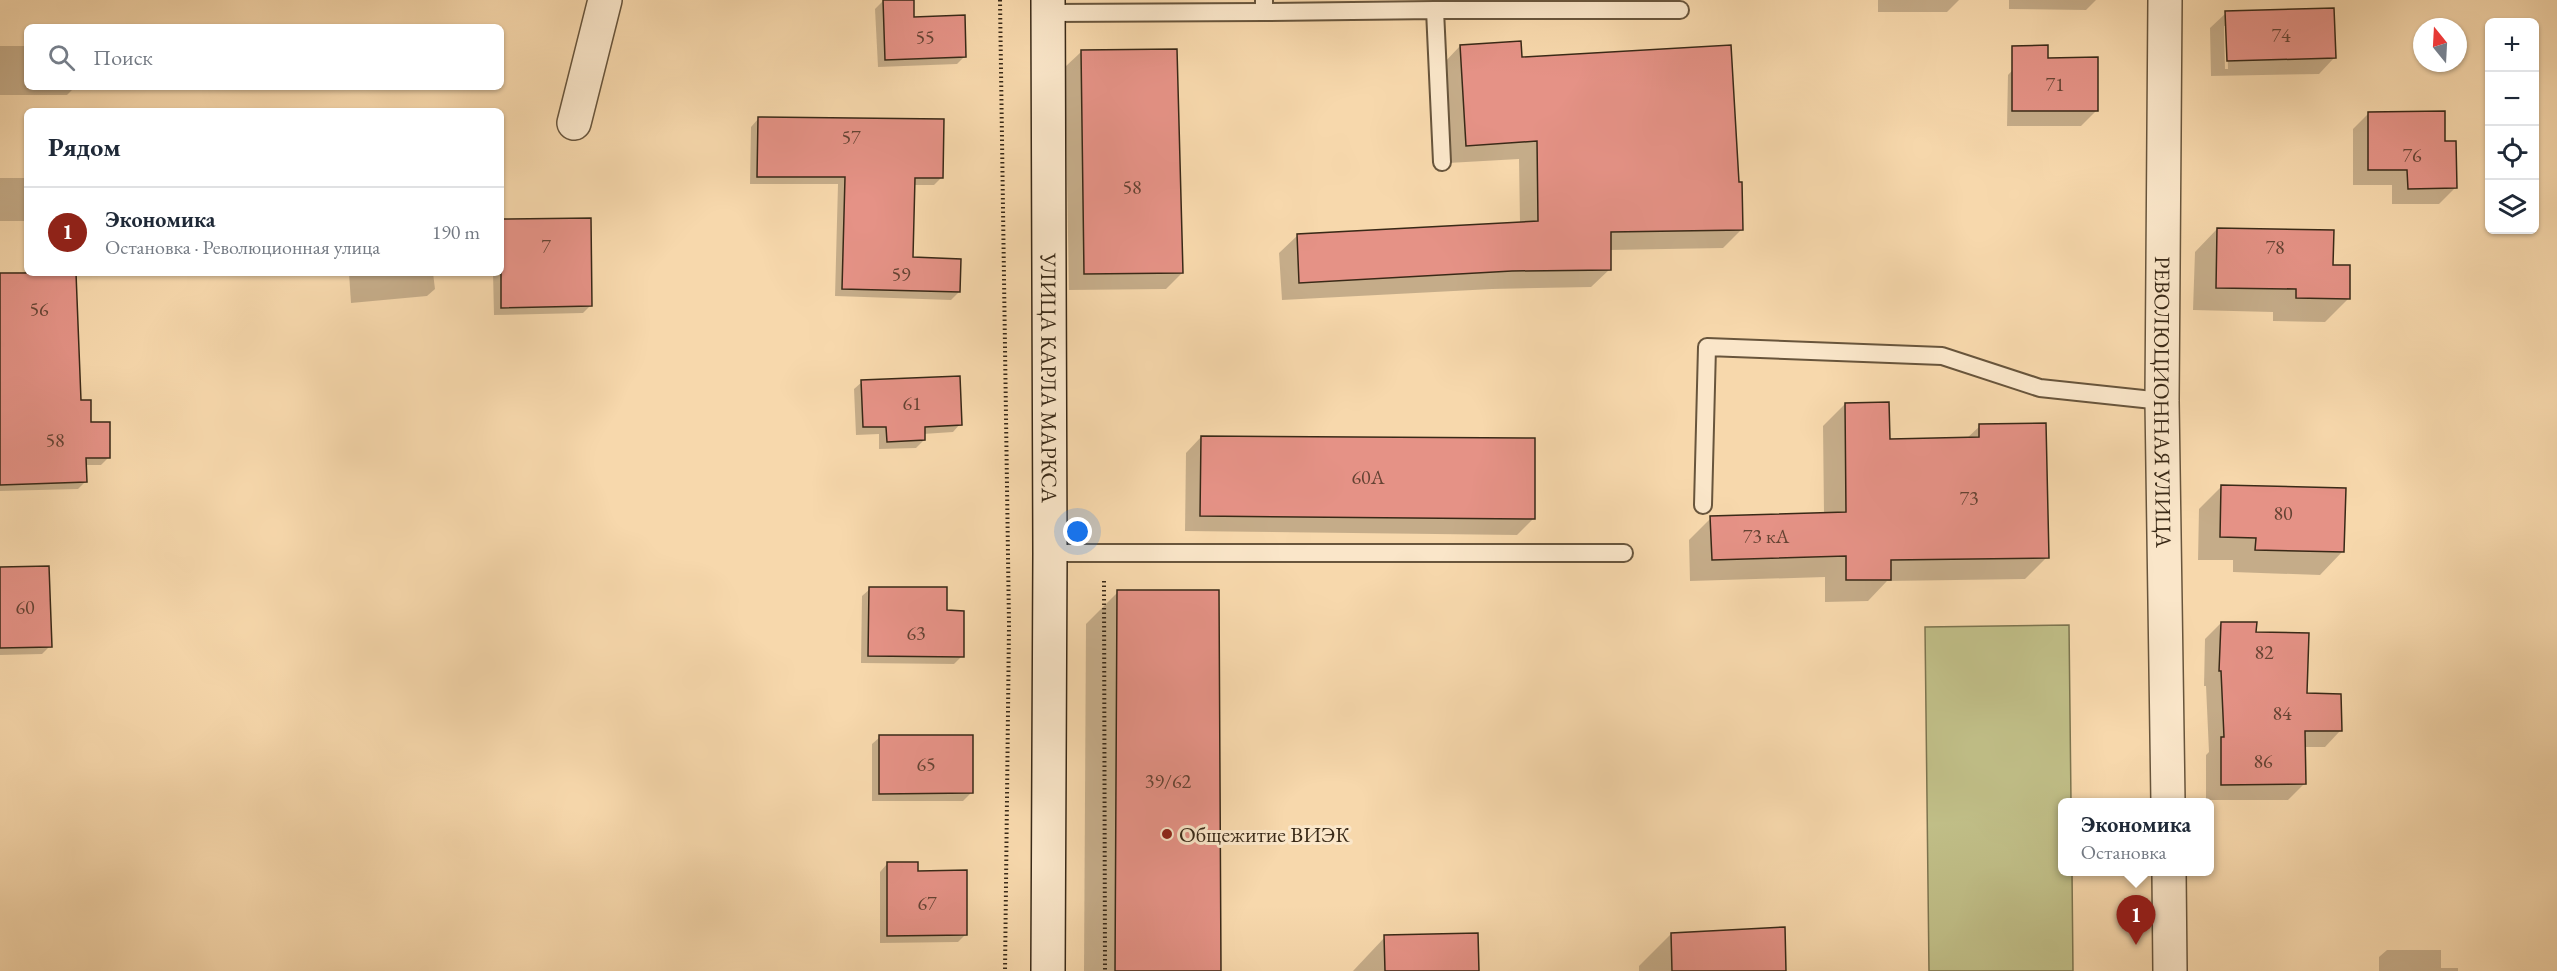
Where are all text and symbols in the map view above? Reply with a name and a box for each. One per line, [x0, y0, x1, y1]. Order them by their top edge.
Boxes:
north arrow [2413, 18, 2467, 72]
map controls [2485, 18, 2539, 234]
button: + [2485, 18, 2539, 72]
house number: 74 [2271, 22, 2291, 48]
search box [24, 24, 504, 90]
house number: 55 [915, 24, 935, 50]
icon: search [45, 41, 78, 74]
text: Поиск [93, 43, 153, 72]
house number: 71 [2045, 71, 2065, 97]
button: − [2485, 72, 2539, 126]
house number: 57 [841, 124, 861, 150]
button: locate [2485, 126, 2539, 180]
text: Рядом [48, 130, 121, 164]
house number: 76 [2402, 142, 2422, 168]
house number: 58 [1122, 174, 1142, 200]
button: layers [2485, 180, 2539, 234]
text: Экономика [105, 205, 215, 234]
text: 1 [62, 219, 73, 245]
text: 190 m [432, 219, 480, 245]
house number: 7 [541, 233, 551, 259]
text: Остановка · Революционная улица [105, 234, 380, 260]
house number: 78 [2265, 234, 2285, 260]
street label: УЛИЦА КАРЛА МАРКСА [1034, 252, 1064, 504]
street label: РЕВОЛЮЦИОННАЯ УЛИЦА [2147, 256, 2178, 549]
house number: 59 [891, 261, 911, 287]
house number: 56 [29, 296, 49, 322]
house number: 61 [902, 390, 922, 416]
house number: 58 [45, 427, 65, 453]
house number: 60А [1351, 464, 1385, 490]
house number: 73 [1959, 485, 1979, 511]
house number: 80 [2273, 500, 2293, 526]
your location [1063, 517, 1092, 546]
house number: 73 кА [1743, 523, 1789, 549]
house number: 60 [15, 594, 35, 620]
house number: 63 [906, 620, 926, 646]
house number: 82 [2254, 639, 2274, 665]
house number: 84 [2272, 700, 2292, 726]
house number: 86 [2253, 748, 2273, 774]
house number: 65 [916, 751, 936, 777]
house number: 39/62 [1145, 768, 1192, 794]
popup [2058, 798, 2214, 876]
text: Экономика [2081, 810, 2191, 839]
place label: Общежитие ВИЭК [1179, 820, 1350, 849]
marker: Общежитие ВИЭК [1160, 827, 1174, 841]
text: Остановка [2081, 839, 2166, 865]
house number: 67 [917, 890, 937, 916]
pin: 1 [2116, 896, 2156, 945]

